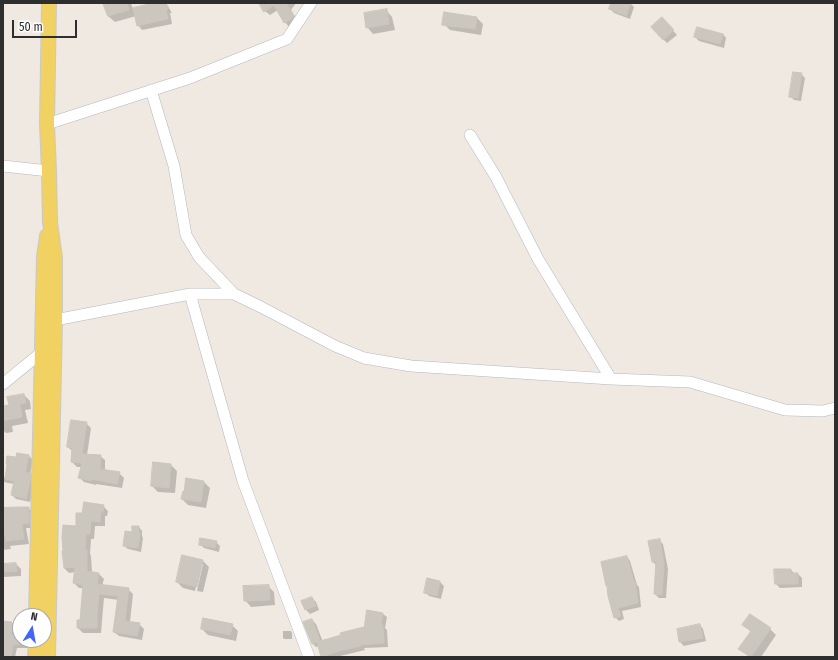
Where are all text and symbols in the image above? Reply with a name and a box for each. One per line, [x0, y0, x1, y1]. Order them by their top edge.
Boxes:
scale bar [14, 12, 79, 38]
text: 50 m [19, 20, 43, 34]
north arrow [12, 608, 52, 648]
text: N [30, 610, 39, 624]

